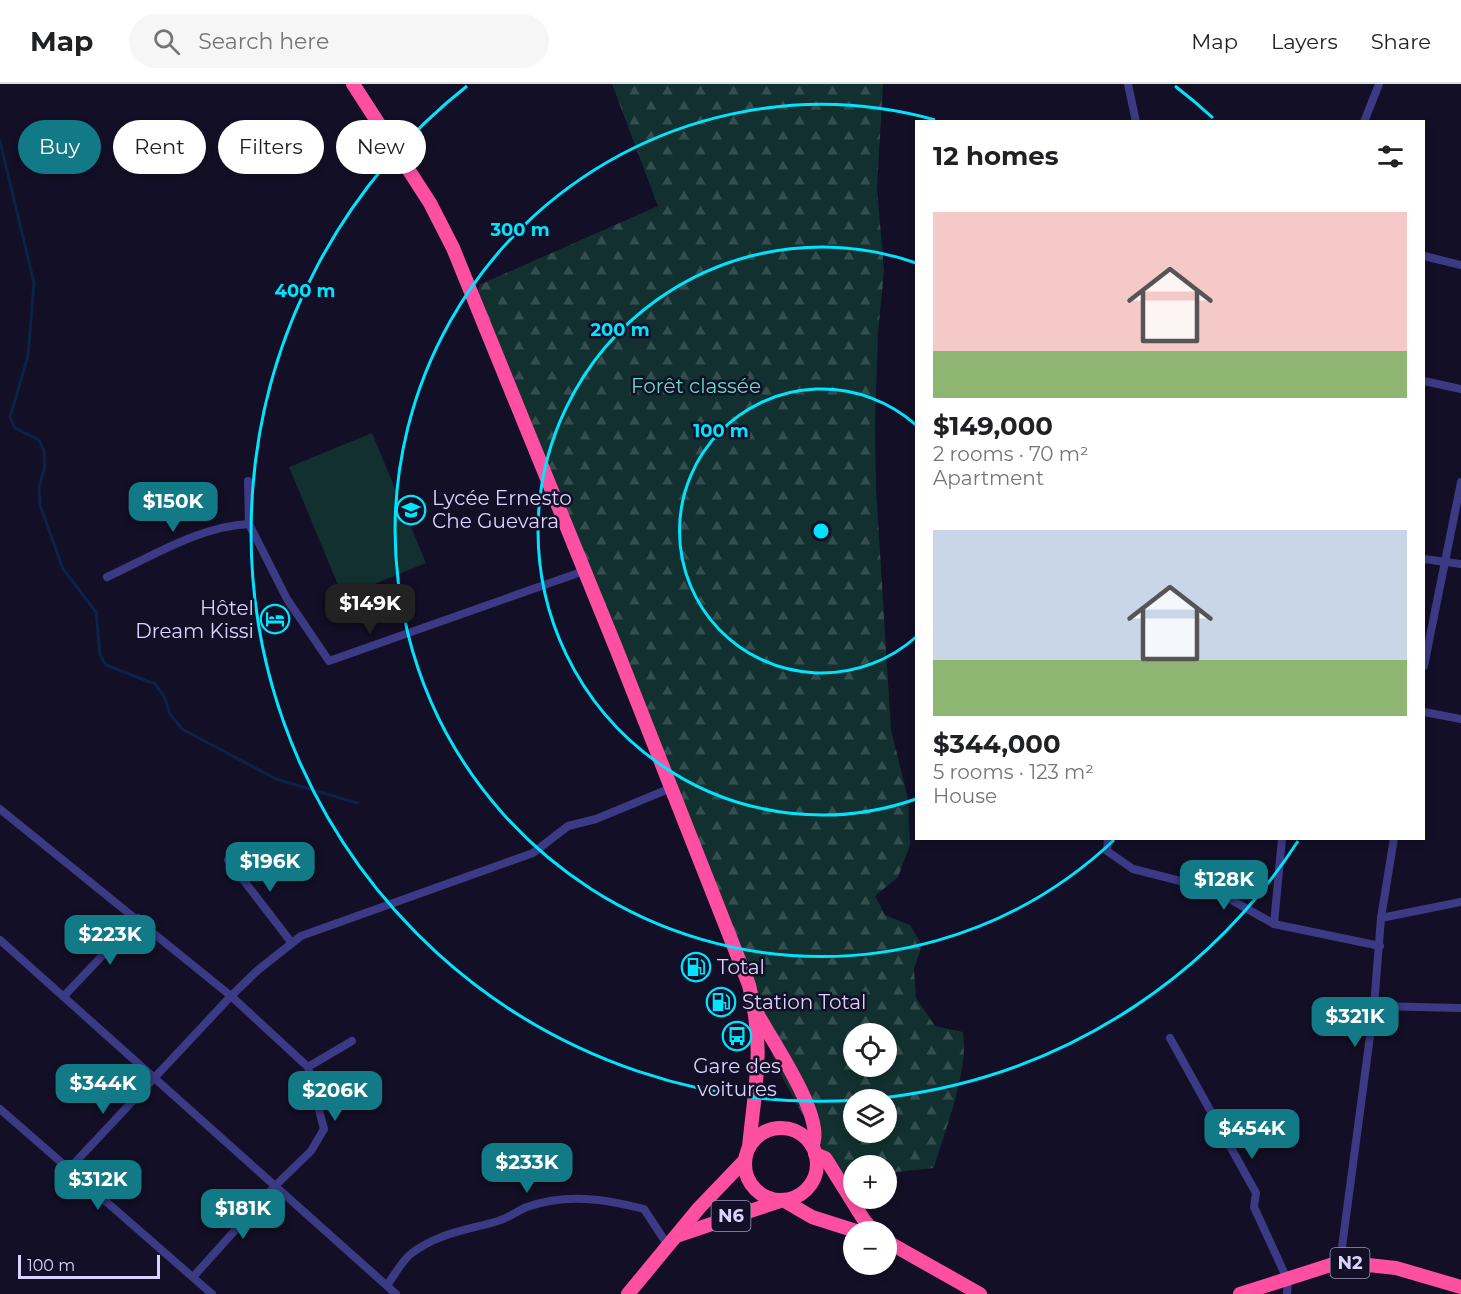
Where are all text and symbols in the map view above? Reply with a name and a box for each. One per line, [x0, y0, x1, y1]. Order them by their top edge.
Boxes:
search box [129, 14, 549, 68]
text: Map [30, 24, 93, 58]
icon: search [150, 25, 183, 58]
text: Search here [198, 28, 329, 55]
text: Map [1191, 29, 1238, 54]
text: Layers [1271, 29, 1338, 54]
text: Share [1371, 29, 1431, 54]
chip: Buy [18, 120, 101, 174]
chip: Rent [113, 120, 206, 174]
chip: Filters [218, 120, 324, 174]
chip: New [336, 120, 426, 174]
text: 12 homes [933, 140, 1059, 172]
icon: filters [1374, 140, 1407, 173]
text: 300 m [489, 219, 550, 241]
icon: home [1116, 251, 1224, 359]
text: 400 m [275, 280, 335, 302]
text: 200 m [590, 319, 650, 341]
park label: Forêt classée [631, 374, 761, 398]
text: $149,000 [933, 410, 1053, 442]
text: 100 m [693, 420, 749, 442]
text: 2 rooms · 70 m² [933, 442, 1089, 466]
text: Apartment [933, 466, 1044, 490]
pin: $150K [131, 482, 215, 533]
place label: Lycée Ernesto Che Guevara [432, 486, 572, 533]
text: $150K [143, 489, 203, 513]
school or university icon: Lycée Ernesto Che Guevara [395, 494, 427, 526]
centre of rings [811, 521, 831, 541]
icon: home [1116, 569, 1224, 677]
pin: $149K [328, 584, 412, 635]
text: $149K [339, 591, 401, 615]
place label: Hôtel Dream Kissi [135, 596, 254, 643]
hotel icon: Hôtel Dream Kissi [259, 603, 291, 635]
text: $344,000 [933, 728, 1061, 760]
text: 5 rooms · 123 m² [933, 760, 1094, 784]
text: House [933, 784, 997, 808]
pin: $196K [228, 842, 312, 893]
text: $196K [240, 849, 300, 873]
pin: $128K [1182, 860, 1266, 911]
text: $128K [1194, 867, 1254, 891]
pin: $223K [68, 915, 152, 966]
text: $223K [79, 922, 142, 946]
fuel station icon: Total [680, 951, 712, 983]
place label: Total [717, 955, 765, 979]
fuel station icon: Station Total [705, 986, 737, 1018]
place label: Station Total [742, 990, 866, 1014]
pin: $321K [1313, 997, 1397, 1048]
text: $321K [1326, 1004, 1384, 1028]
bus stop icon: Gare des voitures [721, 1020, 753, 1052]
map controls [843, 1023, 897, 1275]
button: locate [843, 1023, 897, 1077]
place label: Gare des voitures [693, 1054, 781, 1101]
pin: $344K [61, 1064, 145, 1115]
text: $344K [70, 1071, 136, 1095]
pin: $206K [293, 1071, 377, 1122]
text: $206K [302, 1078, 368, 1102]
button: layers [843, 1089, 897, 1143]
pin: $454K [1210, 1109, 1294, 1160]
text: $454K [1218, 1116, 1286, 1140]
pin: $233K [485, 1143, 569, 1194]
text: $233K [496, 1150, 558, 1174]
button: + [843, 1155, 897, 1209]
pin: $312K [56, 1160, 140, 1211]
text: $312K [69, 1167, 127, 1191]
pin: $181K [201, 1189, 285, 1240]
text: $181K [215, 1196, 271, 1220]
road number: N6 [712, 1201, 750, 1231]
button: − [843, 1221, 897, 1275]
road number: N2 [1330, 1248, 1370, 1278]
scale bar [18, 1252, 160, 1280]
text: 100 m [27, 1256, 75, 1275]

